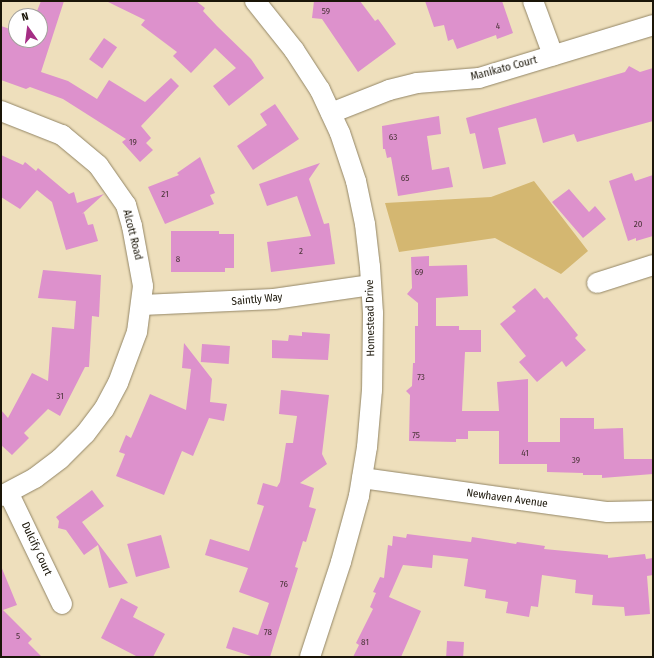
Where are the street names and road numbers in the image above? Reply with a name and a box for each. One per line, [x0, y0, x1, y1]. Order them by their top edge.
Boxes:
street label: Manikato Court [469, 54, 539, 84]
street label: Alcott Road [119, 208, 145, 262]
street label: Homestead Drive [364, 279, 378, 357]
street label: Saintly Way [231, 291, 283, 309]
street label: Newhaven Avenue [465, 487, 549, 511]
street label: Dulcify Court [18, 520, 54, 578]

